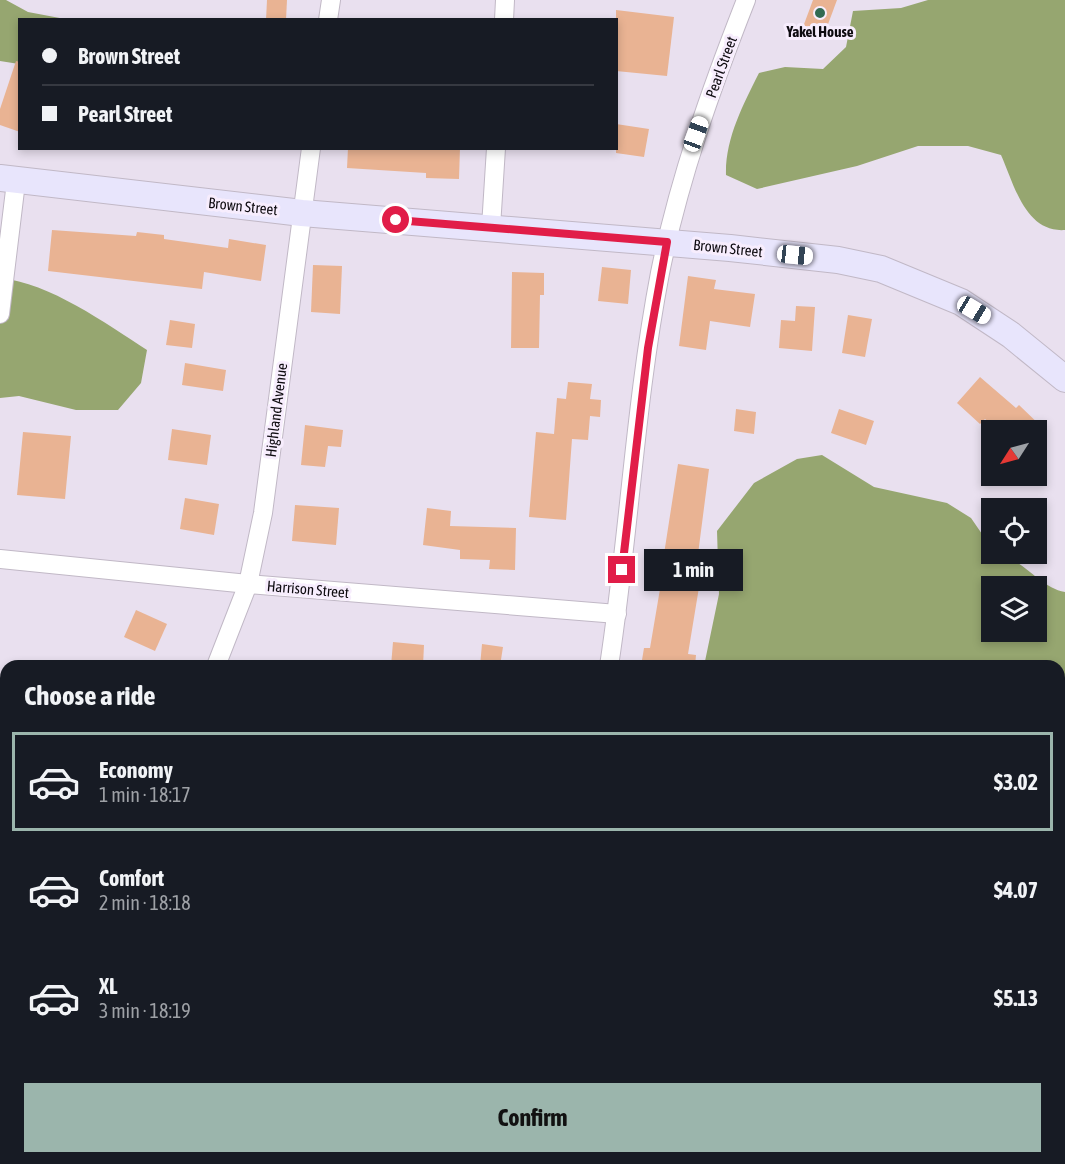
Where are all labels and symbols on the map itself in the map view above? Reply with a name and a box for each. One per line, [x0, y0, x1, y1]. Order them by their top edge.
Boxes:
marker: Yakel House [813, 6, 827, 20]
place label: Yakel House [785, 23, 854, 40]
street label: Pearl Street [702, 34, 740, 100]
car [681, 114, 711, 154]
street label: Brown Street [207, 194, 279, 218]
route start [382, 206, 409, 233]
street label: Brown Street [692, 236, 764, 260]
car [776, 244, 814, 266]
car [954, 293, 994, 327]
street label: Highland Avenue [262, 362, 290, 458]
north arrow [981, 420, 1047, 486]
callout: 1 min [643, 549, 742, 591]
route end [608, 556, 635, 583]
street label: Harrison Street [266, 577, 350, 601]

